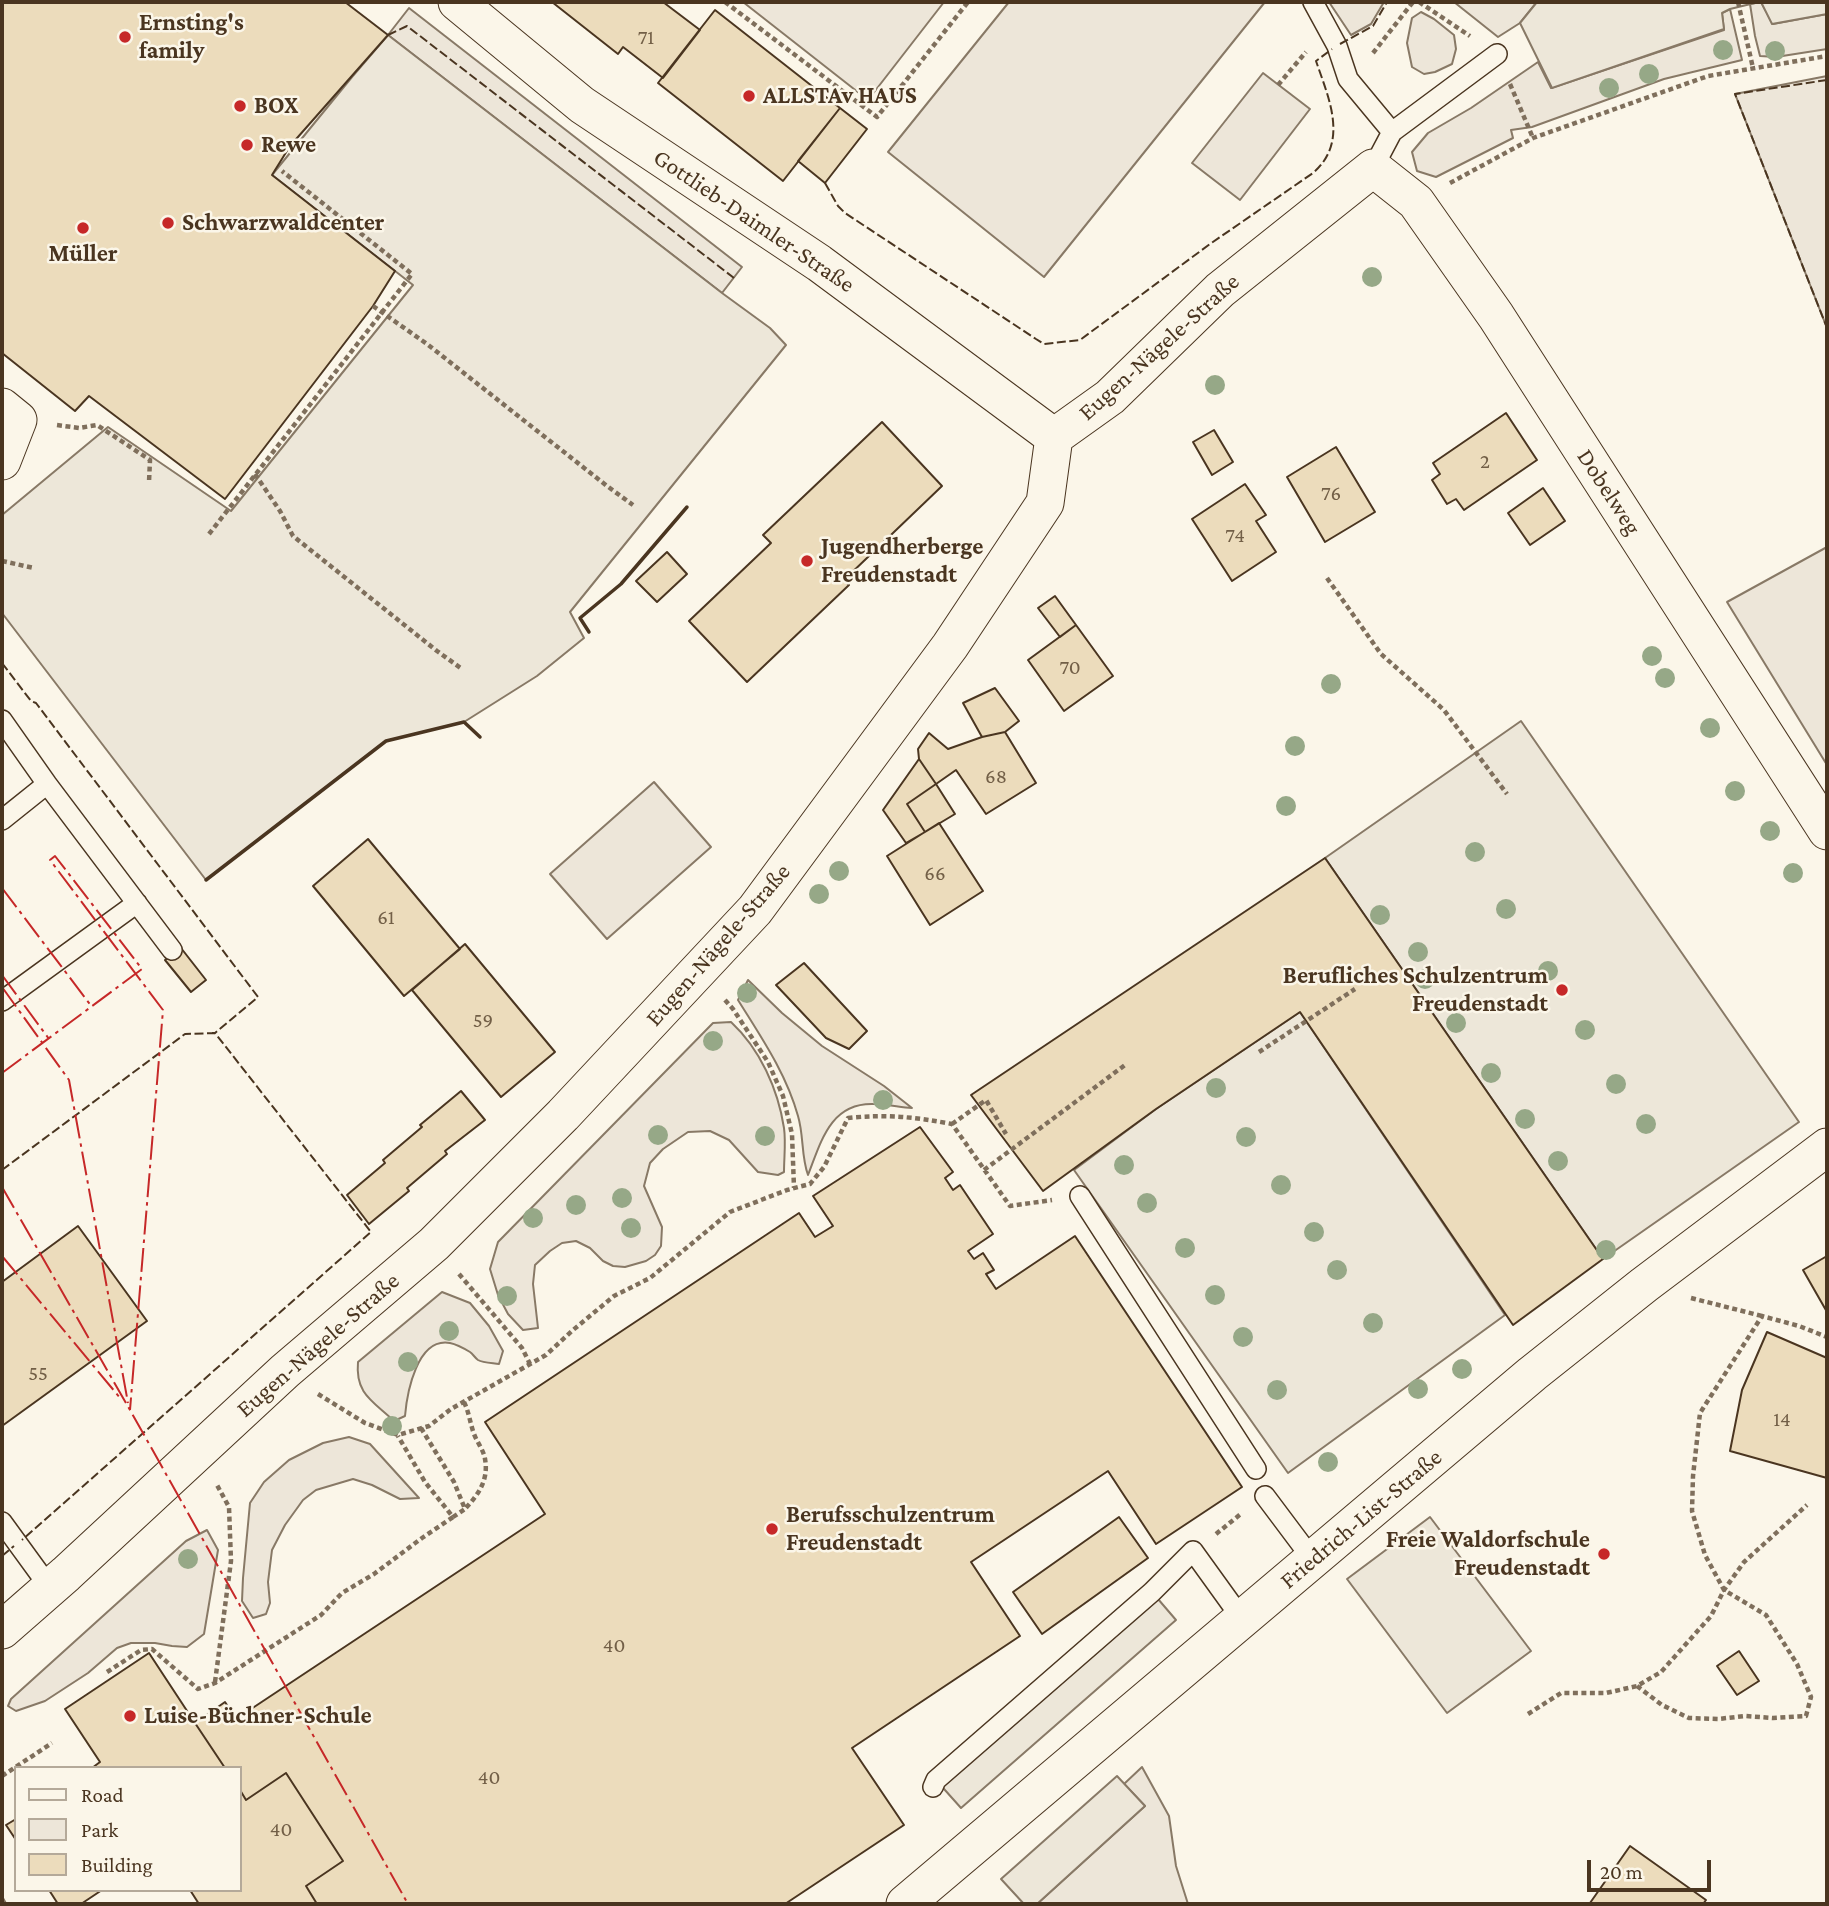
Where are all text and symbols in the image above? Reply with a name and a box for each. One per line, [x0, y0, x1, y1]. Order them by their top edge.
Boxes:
place label: Ernsting's family [139, 9, 244, 65]
house number: 71 [638, 25, 654, 51]
marker: Ernsting's family [117, 29, 133, 45]
place label: ALLSTAv HAUS [763, 82, 917, 110]
marker: ALLSTAv HAUS [741, 88, 757, 104]
place label: BOX [254, 92, 298, 120]
marker: BOX [232, 98, 248, 114]
place label: Rewe [261, 131, 316, 159]
marker: Rewe [239, 137, 255, 153]
street label: Gottlieb-Daimler-Straße [648, 143, 860, 299]
place label: Schwarzwaldcenter [182, 209, 384, 237]
marker: Schwarzwaldcenter [160, 215, 176, 231]
marker: Müller [75, 220, 91, 236]
place label: Müller [48, 240, 118, 268]
street label: Eugen-Nägele-Straße [1073, 267, 1245, 427]
street label: Dobelweg [1571, 444, 1647, 540]
house number: 2 [1480, 449, 1490, 475]
house number: 76 [1321, 481, 1341, 507]
house number: 74 [1225, 523, 1245, 549]
place label: Jugendherberge Freudenstadt [821, 533, 984, 589]
marker: Jugendherberge Freudenstadt [799, 553, 815, 569]
house number: 70 [1059, 655, 1081, 681]
house number: 68 [985, 764, 1007, 790]
street label: Eugen-Nägele-Straße [640, 858, 796, 1032]
house number: 66 [924, 861, 946, 887]
house number: 61 [377, 905, 395, 931]
place label: Berufliches Schulzentrum Freudenstadt [1283, 962, 1548, 1018]
marker: Berufliches Schulzentrum Freudenstadt [1554, 982, 1570, 998]
house number: 59 [473, 1008, 493, 1034]
street label: Eugen-Nägele-Straße [231, 1267, 405, 1423]
house number: 55 [28, 1361, 48, 1387]
house number: 14 [1773, 1407, 1791, 1433]
street label: Friedrich-List-Straße [1274, 1443, 1448, 1595]
place label: Berufsschulzentrum Freudenstadt [786, 1501, 995, 1557]
marker: Berufsschulzentrum Freudenstadt [764, 1521, 780, 1537]
place label: Freie Waldorfschule Freudenstadt [1386, 1526, 1590, 1582]
marker: Freie Waldorfschule Freudenstadt [1596, 1546, 1612, 1562]
house number: 40 [603, 1633, 625, 1659]
place label: Luise-Büchner-Schule [144, 1702, 372, 1730]
marker: Luise-Büchner-Schule [122, 1708, 138, 1724]
house number: 40 [478, 1765, 500, 1791]
legend [14, 1766, 242, 1892]
text: Road [81, 1783, 124, 1807]
house number: 40 [270, 1817, 292, 1843]
text: Park [81, 1818, 118, 1842]
scale bar [1591, 1846, 1715, 1890]
text: Building [81, 1853, 153, 1877]
text: 20 m [1600, 1860, 1643, 1884]

